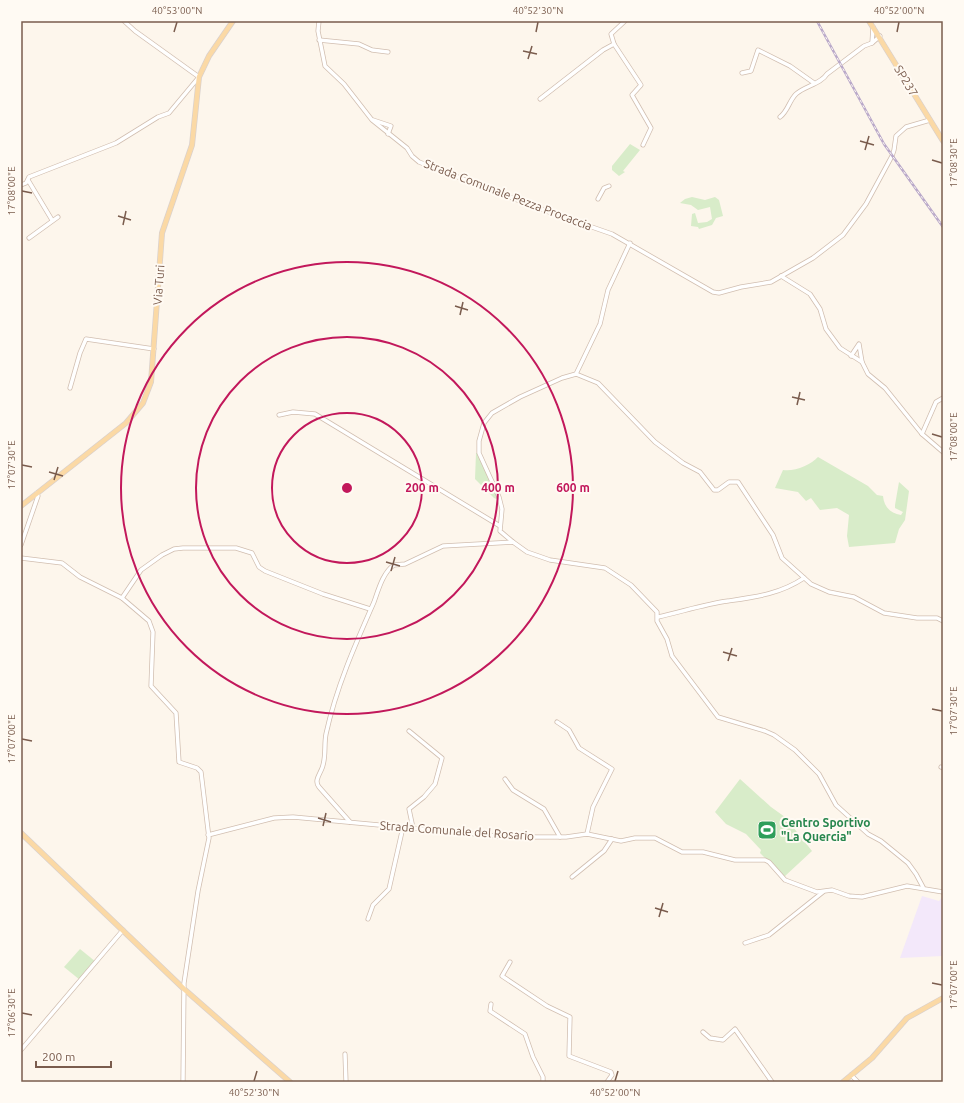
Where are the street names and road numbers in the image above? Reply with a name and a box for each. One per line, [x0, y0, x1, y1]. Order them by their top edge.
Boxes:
street label: SP237 [892, 63, 921, 99]
street label: Strada Comunale Pezza Procaccia [422, 156, 594, 233]
street label: Via Turi [151, 264, 166, 306]
street label: Strada Comunale del Rosario [379, 819, 535, 842]

